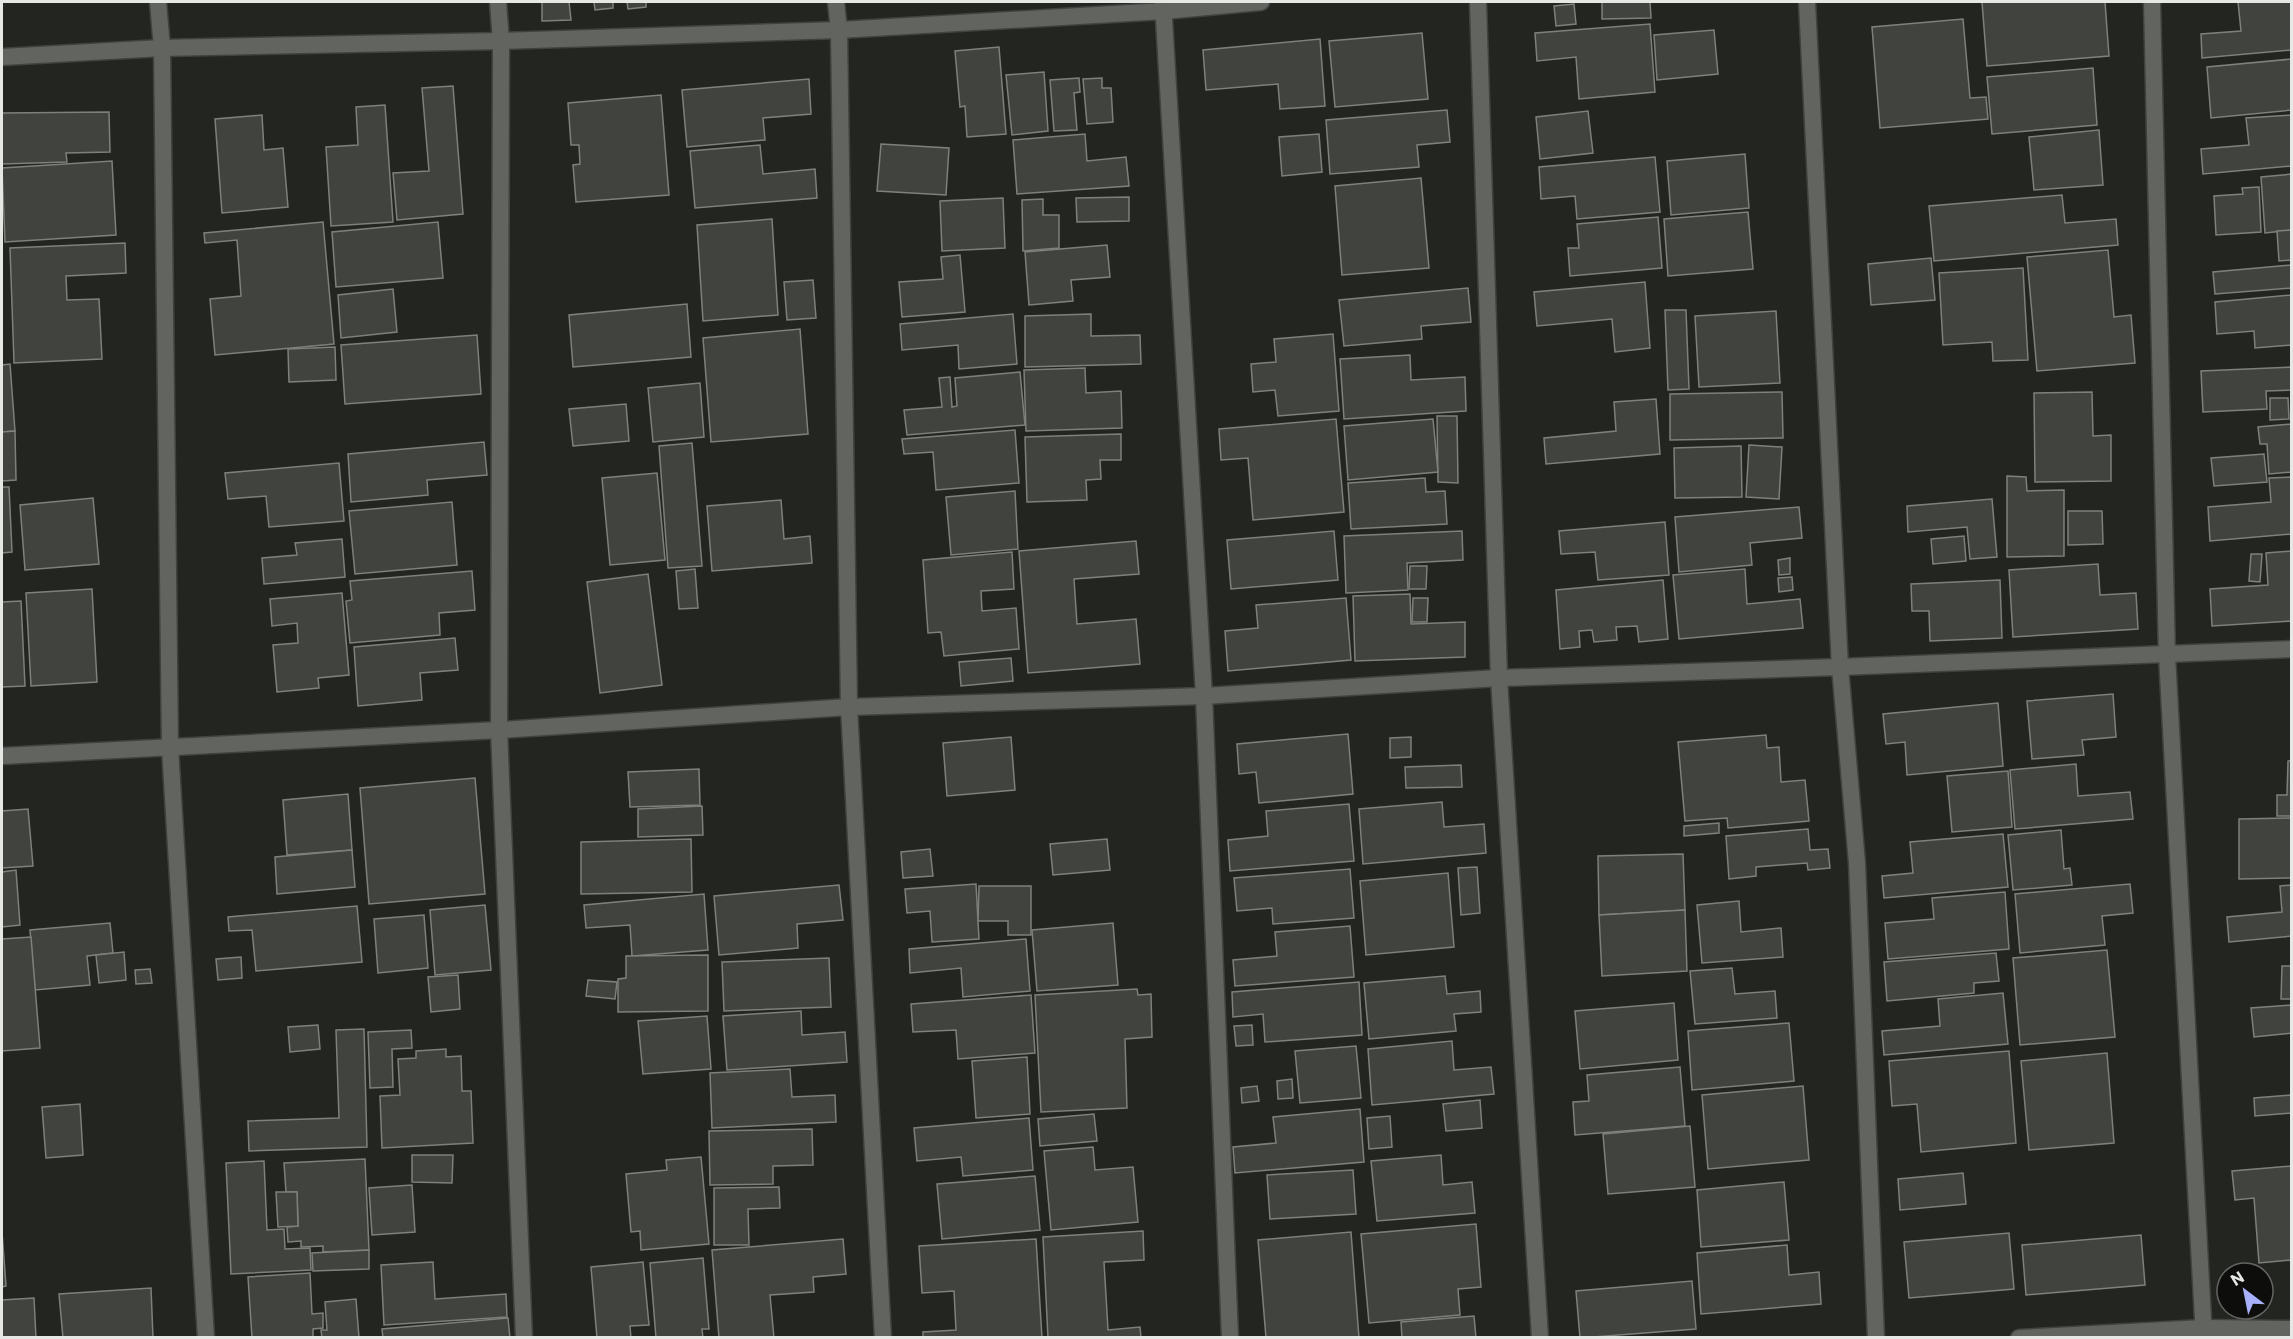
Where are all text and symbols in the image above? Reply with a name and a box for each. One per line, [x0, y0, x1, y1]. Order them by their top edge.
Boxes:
north arrow [2215, 1261, 2275, 1321]
text: N [2227, 1267, 2247, 1289]

